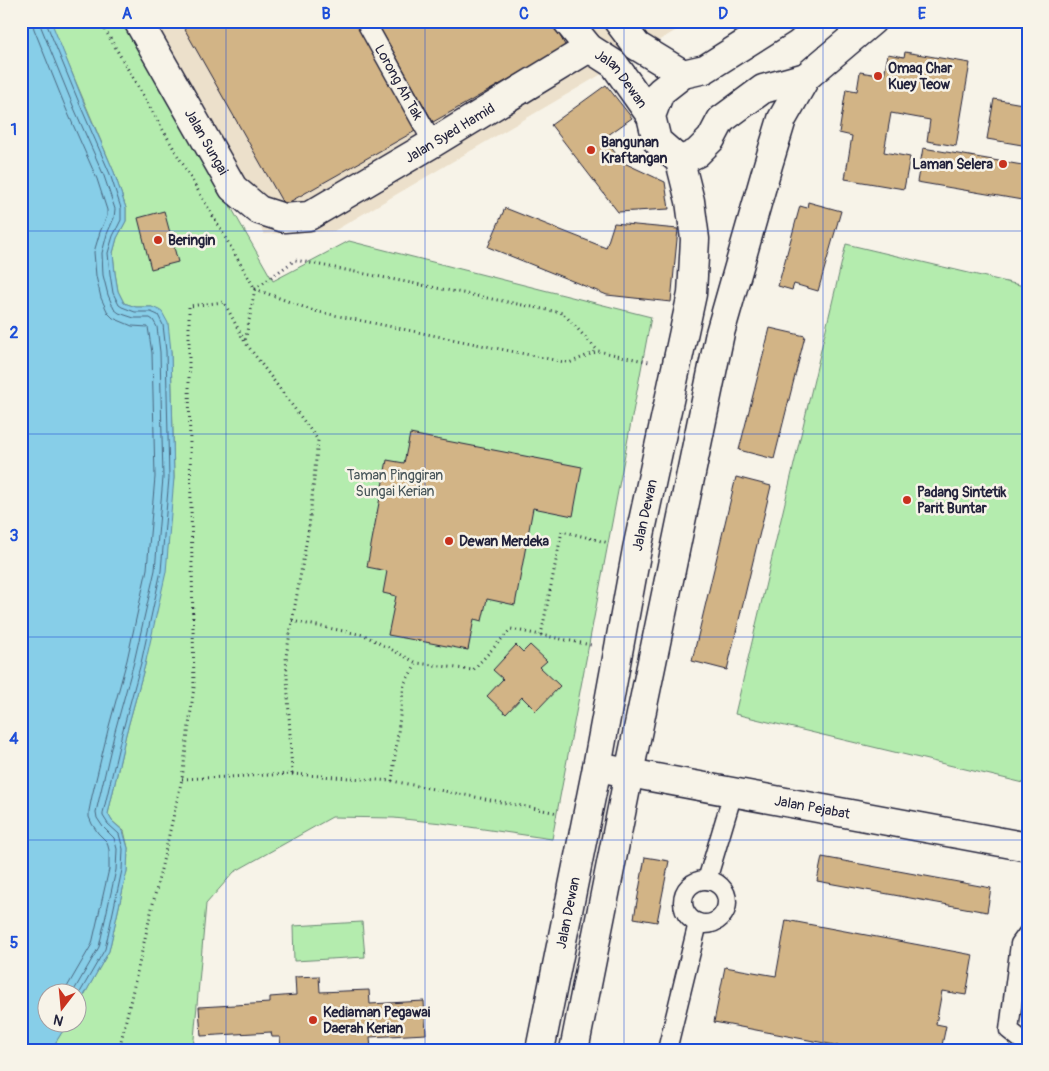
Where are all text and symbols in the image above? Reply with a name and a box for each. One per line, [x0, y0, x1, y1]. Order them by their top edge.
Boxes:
text: A [122, 4, 133, 24]
text: B [321, 4, 331, 24]
text: C [519, 4, 529, 24]
text: D [718, 4, 728, 24]
text: E [918, 4, 927, 24]
street label: Lorong Ah Tak [371, 41, 427, 123]
street label: Jalan Dewan [592, 46, 651, 111]
place label: Omaq Char Kuey Teow [888, 60, 953, 93]
marker: Omaq Char Kuey Teow [872, 70, 884, 82]
street label: Jalan Syed Hamid [402, 99, 498, 166]
street label: Jalan Sungai [181, 106, 232, 178]
text: 1 [11, 120, 17, 140]
place label: Bangunan Kraftangan [601, 134, 667, 167]
marker: Bangunan Kraftangan [585, 144, 597, 156]
place label: Laman Selera [912, 156, 993, 173]
marker: Laman Selera [997, 158, 1009, 170]
place label: Beringin [168, 232, 215, 249]
marker: Beringin [152, 234, 164, 246]
text: 2 [10, 323, 19, 343]
park label: Taman Pinggiran Sungai Kerian [347, 467, 443, 500]
street label: Jalan Dewan [628, 478, 660, 552]
place label: Padang Sintetik Parit Buntar [917, 484, 1007, 517]
marker: Padang Sintetik Parit Buntar [901, 494, 913, 506]
text: 3 [10, 526, 19, 546]
place label: Dewan Merdeka [459, 533, 550, 550]
marker: Dewan Merdeka [443, 535, 455, 547]
text: 4 [9, 729, 19, 749]
street label: Jalan Pejabat [773, 792, 852, 822]
street label: Jalan Dewan [552, 875, 583, 950]
text: 5 [10, 933, 19, 953]
north arrow [38, 984, 88, 1034]
place label: Kediaman Pegawai Daerah Kerian [323, 1004, 431, 1037]
text: N [52, 1011, 65, 1029]
marker: Kediaman Pegawai Daerah Kerian [307, 1014, 319, 1026]

